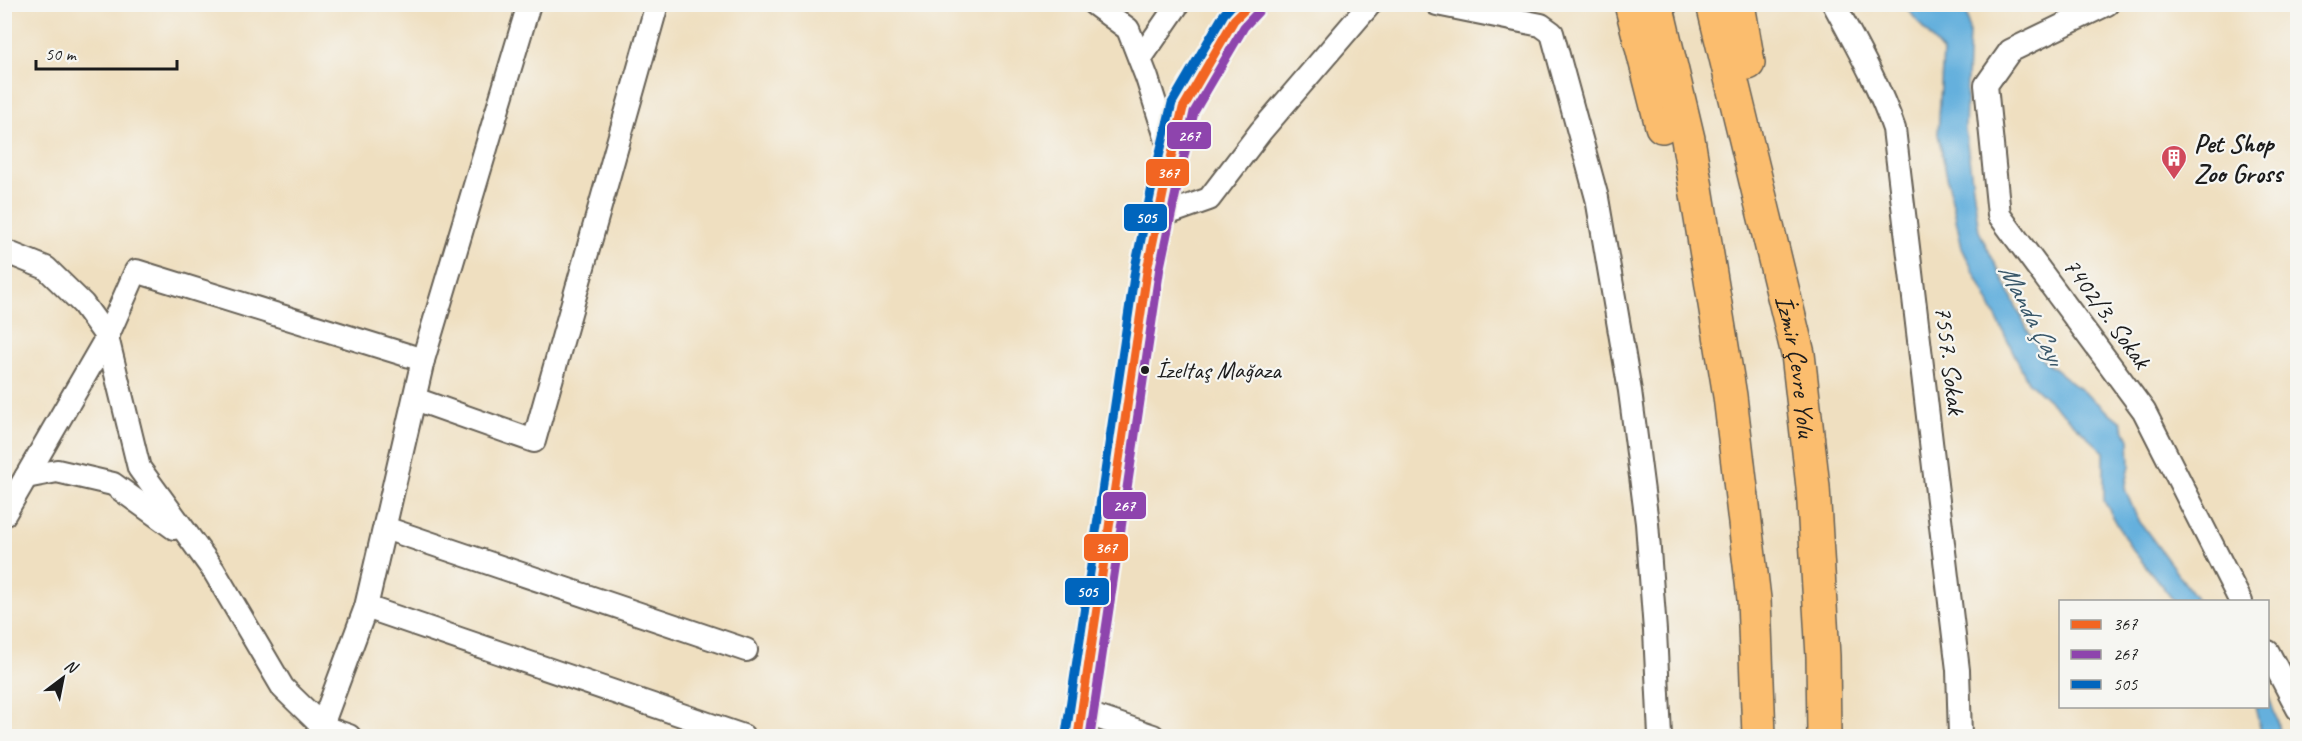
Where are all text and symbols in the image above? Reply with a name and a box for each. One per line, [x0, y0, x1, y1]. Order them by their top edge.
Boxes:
scale bar [36, 33, 177, 71]
text: 50 m [45, 43, 78, 65]
line badge: 267 [1166, 121, 1212, 150]
text: 267 [1178, 126, 1202, 146]
place label: Pet Shop Zoo Gross [2194, 127, 2285, 190]
building icon: Pet Shop Zoo Gross [2159, 143, 2189, 181]
line badge: 367 [1145, 158, 1190, 187]
text: 367 [1157, 163, 1181, 183]
line badge: 505 [1123, 203, 1168, 232]
text: 505 [1135, 208, 1159, 228]
street label: 7402/3. Sokak [2056, 251, 2159, 376]
water label: Manda Çayı [1991, 258, 2074, 373]
street label: İzmir Çevre Yolu [1768, 292, 1824, 440]
street label: 7557. Sokak [1927, 304, 1973, 418]
place label: İzeltaş Mağaza [1156, 355, 1282, 385]
marker: İzeltaş Mağaza [1139, 364, 1151, 376]
line badge: 267 [1102, 491, 1147, 520]
text: 267 [1113, 496, 1137, 516]
line badge: 367 [1083, 533, 1129, 562]
text: 367 [1095, 538, 1119, 558]
line badge: 505 [1064, 577, 1110, 606]
text: 505 [1076, 582, 1100, 602]
legend [2059, 600, 2269, 708]
text: 367 [2113, 613, 2138, 635]
text: 267 [2113, 643, 2138, 665]
north arrow [33, 648, 93, 708]
text: N [61, 655, 83, 679]
text: 505 [2113, 673, 2138, 695]

